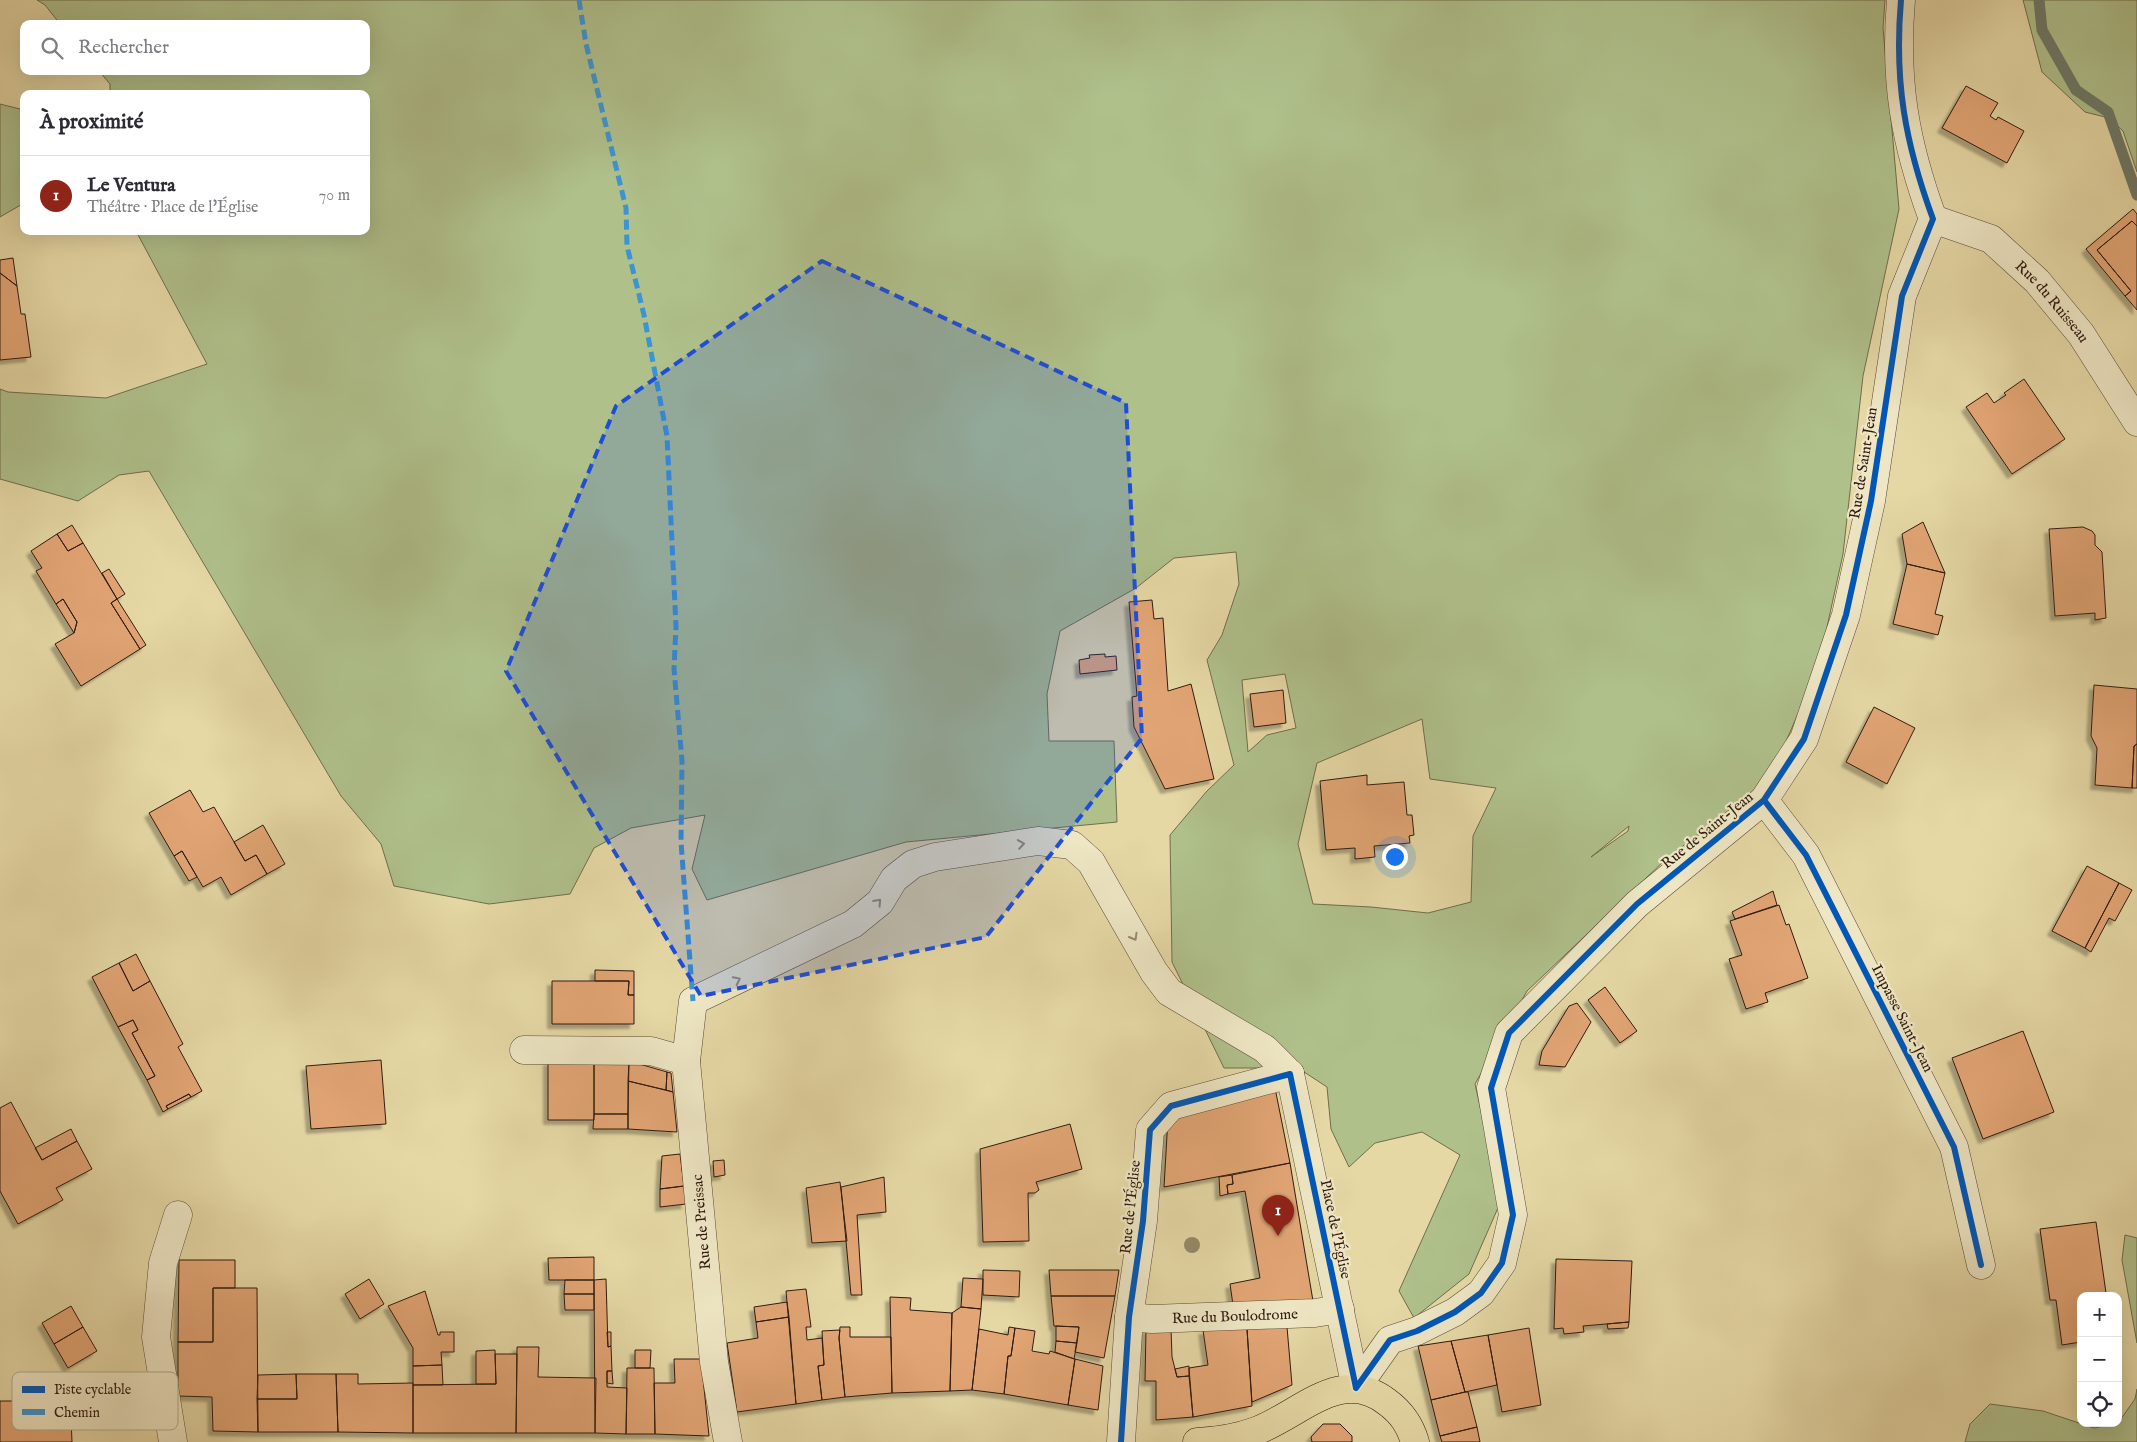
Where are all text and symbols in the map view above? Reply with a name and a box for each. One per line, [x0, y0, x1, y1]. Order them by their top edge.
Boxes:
search box [20, 20, 370, 75]
icon: search [38, 34, 66, 62]
text: Rechercher [78, 36, 169, 60]
text: À proximité [40, 109, 143, 136]
text: Le Ventura [87, 174, 175, 198]
text: 1 [53, 186, 59, 206]
text: 70 m [319, 186, 350, 206]
text: Théâtre · Place de l'Église [87, 198, 258, 218]
street label: Rue du Ruisseau [2011, 257, 2093, 346]
street label: Rue de Saint-Jean [1845, 406, 1882, 520]
street label: Rue de Saint-Jean [1658, 788, 1757, 873]
one-way arrow [1017, 839, 1026, 849]
your location [1382, 844, 1408, 870]
one-way arrow [872, 898, 881, 907]
one-way arrow [1127, 931, 1137, 940]
street label: Impasse Saint-Jean [1867, 961, 1938, 1075]
one-way arrow [732, 976, 741, 986]
street label: Rue de l'Église [1116, 1159, 1145, 1255]
street label: Rue de Preissac [688, 1173, 715, 1271]
street label: Place de l'Église [1316, 1178, 1355, 1281]
pin: 1 [1262, 1195, 1294, 1236]
map controls [2077, 1292, 2122, 1427]
button: + [2077, 1292, 2122, 1337]
street label: Rue du Boulodrome [1171, 1305, 1298, 1328]
button: − [2077, 1337, 2122, 1382]
legend [12, 1372, 178, 1430]
text: Piste cyclable [54, 1381, 132, 1399]
button: locate [2077, 1382, 2122, 1427]
text: Chemin [54, 1404, 100, 1422]

